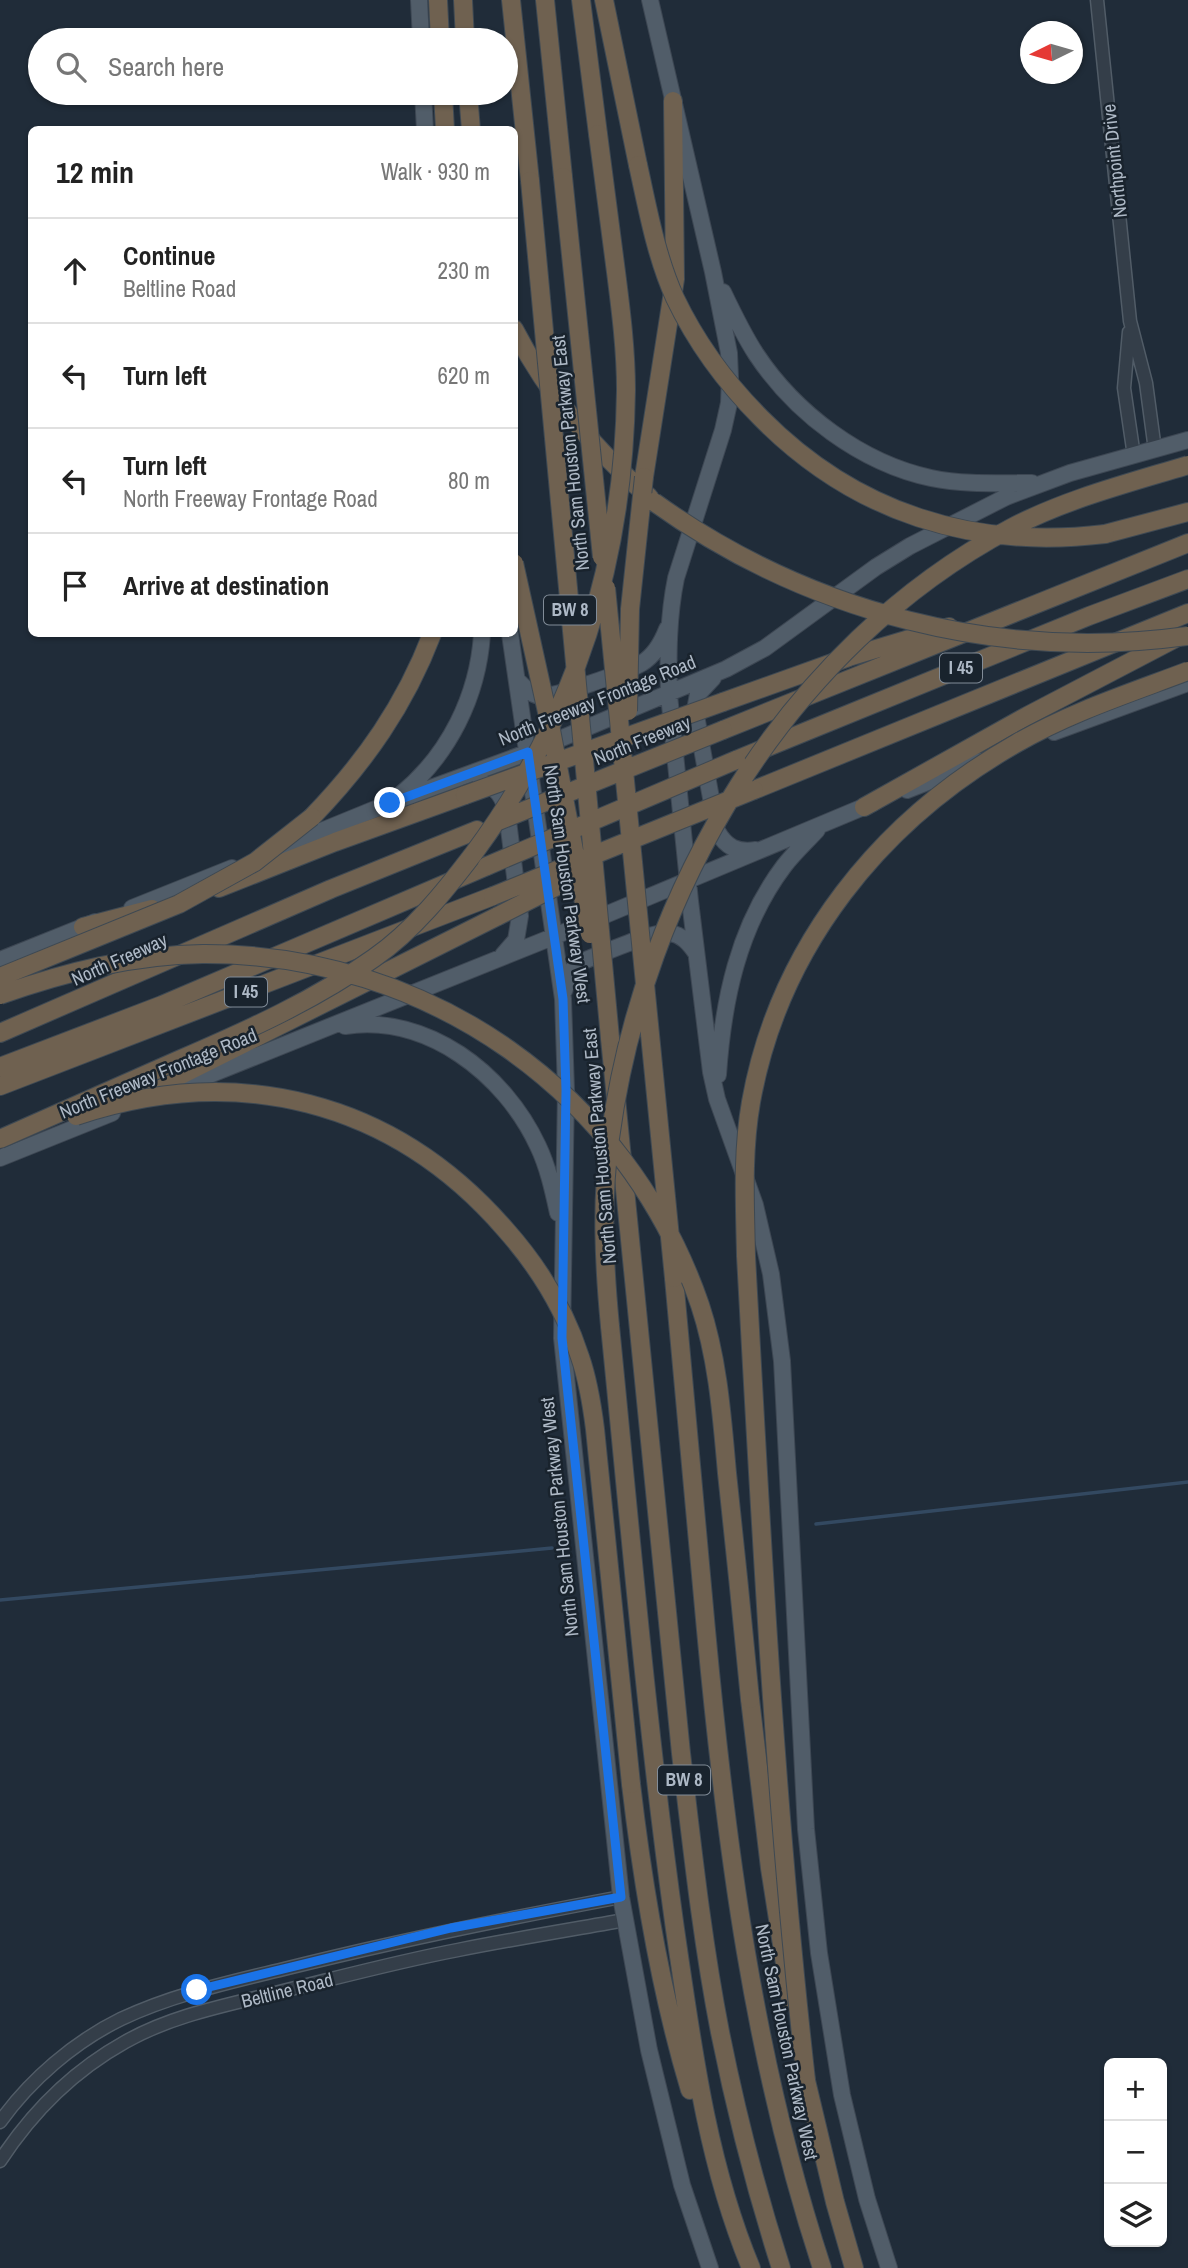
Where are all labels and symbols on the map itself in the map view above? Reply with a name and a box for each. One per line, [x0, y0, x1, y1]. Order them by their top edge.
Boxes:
north arrow [1020, 21, 1083, 84]
street label: Northpoint Drive [1095, 103, 1133, 219]
street label: North Sam Houston Parkway East [545, 333, 595, 572]
road number: BW 8 [544, 596, 596, 624]
street label: North Freeway Frontage Road [495, 650, 699, 750]
road number: I 45 [940, 654, 982, 682]
street label: North Freeway [590, 710, 694, 770]
street label: North Sam Houston Parkway West [538, 763, 598, 1006]
route end [374, 787, 405, 818]
street label: North Freeway [67, 926, 171, 992]
road number: I 45 [225, 978, 267, 1007]
street label: North Freeway Frontage Road [56, 1022, 260, 1124]
street label: North Sam Houston Parkway East [576, 1026, 622, 1265]
street label: North Sam Houston Parkway West [533, 1395, 584, 1638]
road number: BW 8 [658, 1765, 710, 1794]
street label: North Sam Houston Parkway West [749, 1922, 825, 2163]
street label: Beltline Road [238, 1966, 336, 2014]
route start [181, 1974, 212, 2005]

